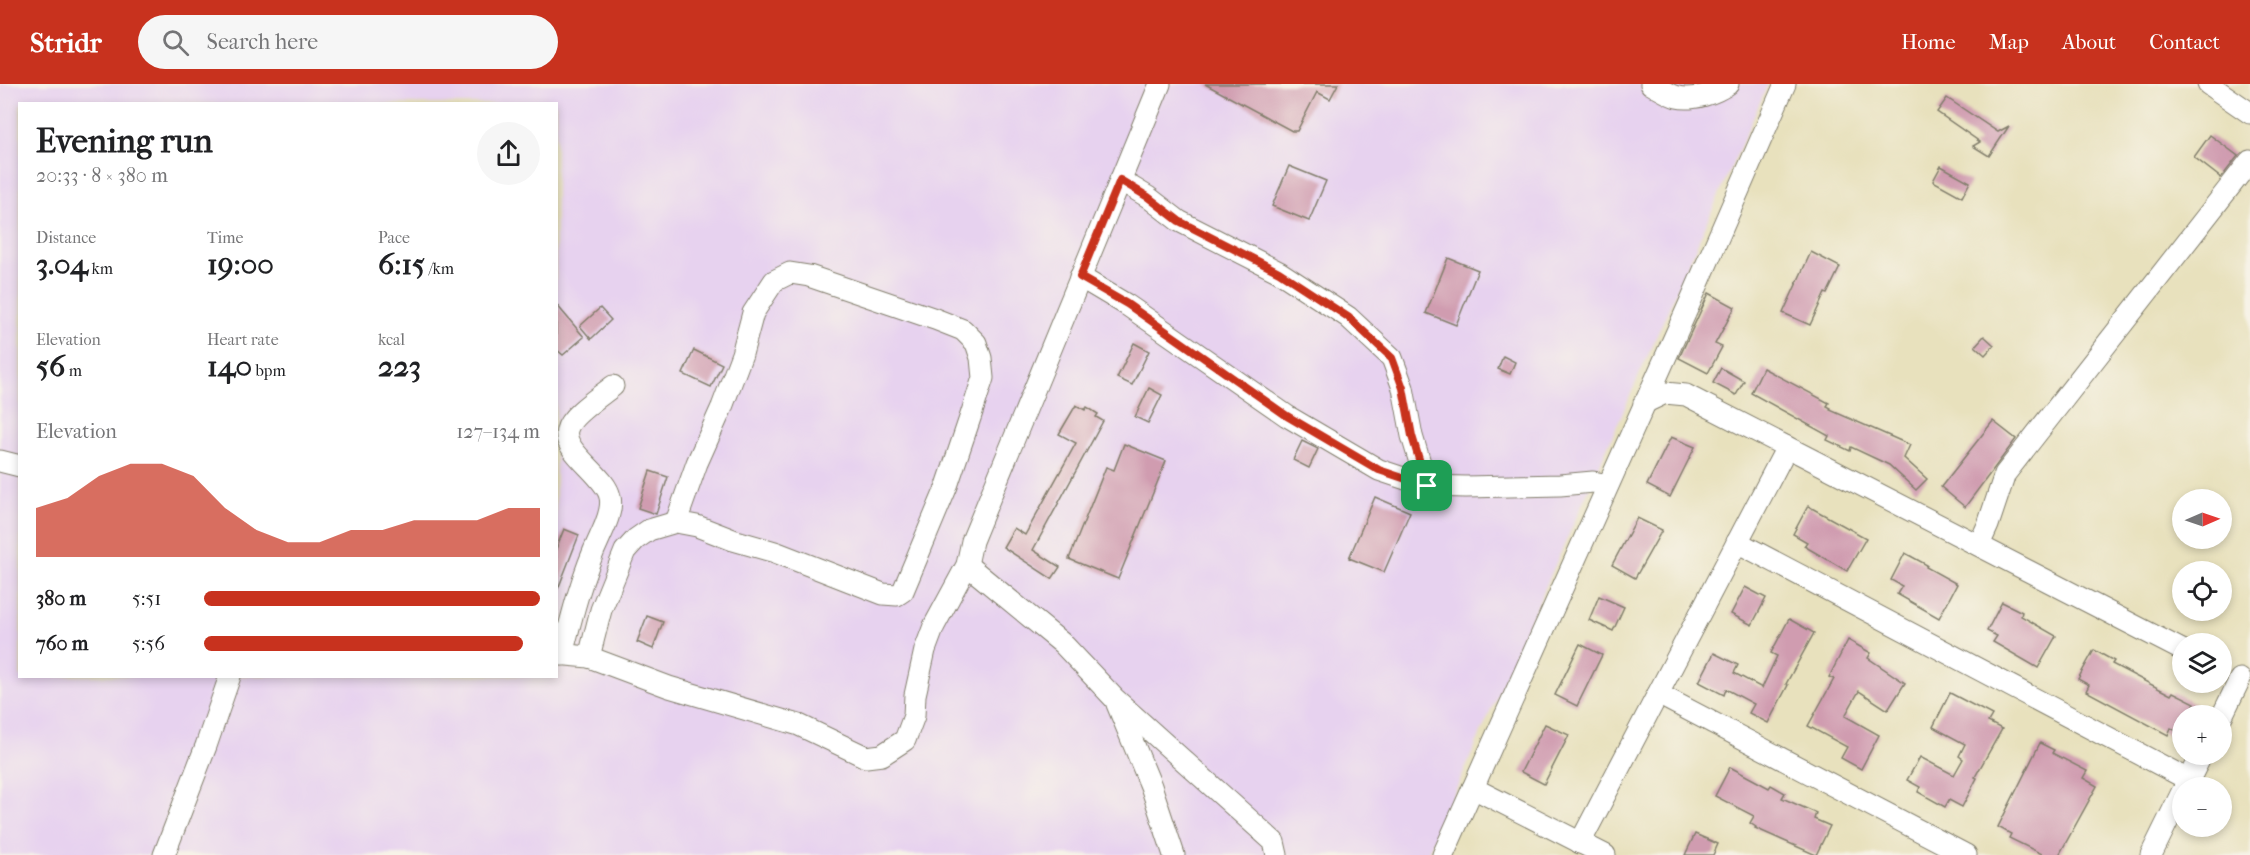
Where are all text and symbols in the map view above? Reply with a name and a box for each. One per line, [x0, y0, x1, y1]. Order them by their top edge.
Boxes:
search box [138, 15, 558, 69]
text: Stridr [30, 26, 102, 59]
icon: search [159, 26, 192, 59]
text: Search here [207, 29, 318, 55]
text: Home [1901, 30, 1956, 54]
text: Map [1989, 30, 2029, 54]
text: About [2062, 30, 2116, 54]
text: Contact [2149, 30, 2220, 54]
text: Evening run [36, 122, 213, 161]
button: share [477, 122, 540, 185]
text: 20:33 · 8 × 380 m [36, 164, 168, 187]
text: Distance [36, 228, 96, 247]
text: Time [207, 228, 243, 247]
text: Pace [378, 228, 410, 247]
text: 3.04 [36, 247, 88, 282]
text: 19:00 [207, 247, 274, 282]
text: 6:15 [378, 247, 425, 282]
text: km [88, 259, 113, 278]
text: /km [425, 259, 454, 278]
text: Elevation [36, 330, 101, 349]
text: Heart rate [207, 330, 279, 349]
text: kcal [378, 330, 405, 349]
text: 56 [36, 349, 65, 384]
text: 140 [207, 349, 252, 384]
text: 223 [378, 349, 421, 384]
text: m [65, 361, 82, 380]
text: bpm [252, 361, 286, 380]
text: Elevation [36, 420, 117, 443]
text: 127–134 m [456, 420, 540, 443]
pin [1401, 460, 1452, 511]
icon: arrive [1410, 469, 1443, 502]
north arrow [2172, 489, 2232, 549]
map controls [2172, 489, 2232, 837]
button: locate [2172, 561, 2232, 621]
text: 380 m [36, 587, 86, 610]
text: 5:51 [132, 587, 161, 610]
text: 760 m [36, 632, 88, 655]
text: 5:56 [132, 632, 165, 655]
button: layers [2172, 633, 2232, 693]
button: + [2172, 705, 2232, 765]
button: − [2172, 777, 2232, 837]

